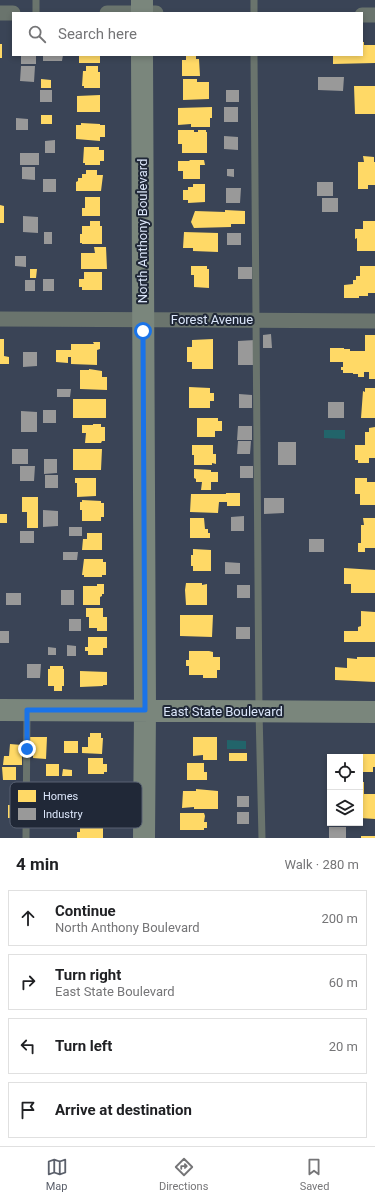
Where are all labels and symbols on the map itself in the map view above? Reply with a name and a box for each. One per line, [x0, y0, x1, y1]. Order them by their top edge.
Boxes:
street label: North Anthony Boulevard [135, 159, 150, 303]
street label: Forest Avenue [171, 312, 253, 327]
route start [134, 322, 152, 340]
street label: East State Boulevard [163, 704, 283, 719]
route end [18, 740, 36, 758]
legend [10, 782, 142, 828]
text: Homes [43, 790, 79, 803]
text: Industry [43, 808, 83, 821]

